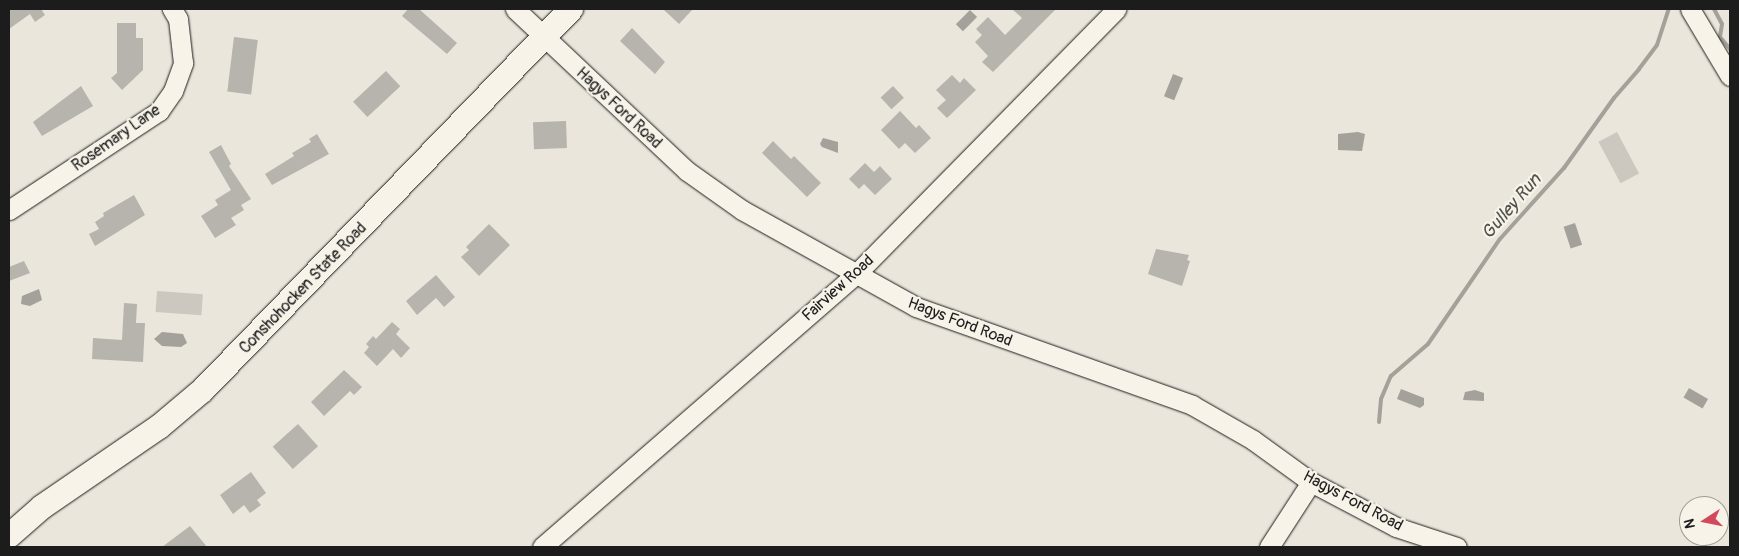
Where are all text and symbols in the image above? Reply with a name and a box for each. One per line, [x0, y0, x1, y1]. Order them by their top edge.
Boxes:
street label: Hagys Ford Road [572, 63, 666, 153]
street label: Rosemary Lane [68, 101, 164, 175]
water label: Gulley Run [1478, 170, 1546, 244]
street label: Conshohocken State Road [235, 218, 371, 358]
street label: Fairview Road [798, 251, 878, 325]
street label: Hagys Ford Road [905, 293, 1015, 351]
street label: Hagys Ford Road [1300, 467, 1406, 535]
north arrow [1679, 496, 1729, 546]
text: N [1681, 517, 1699, 530]

